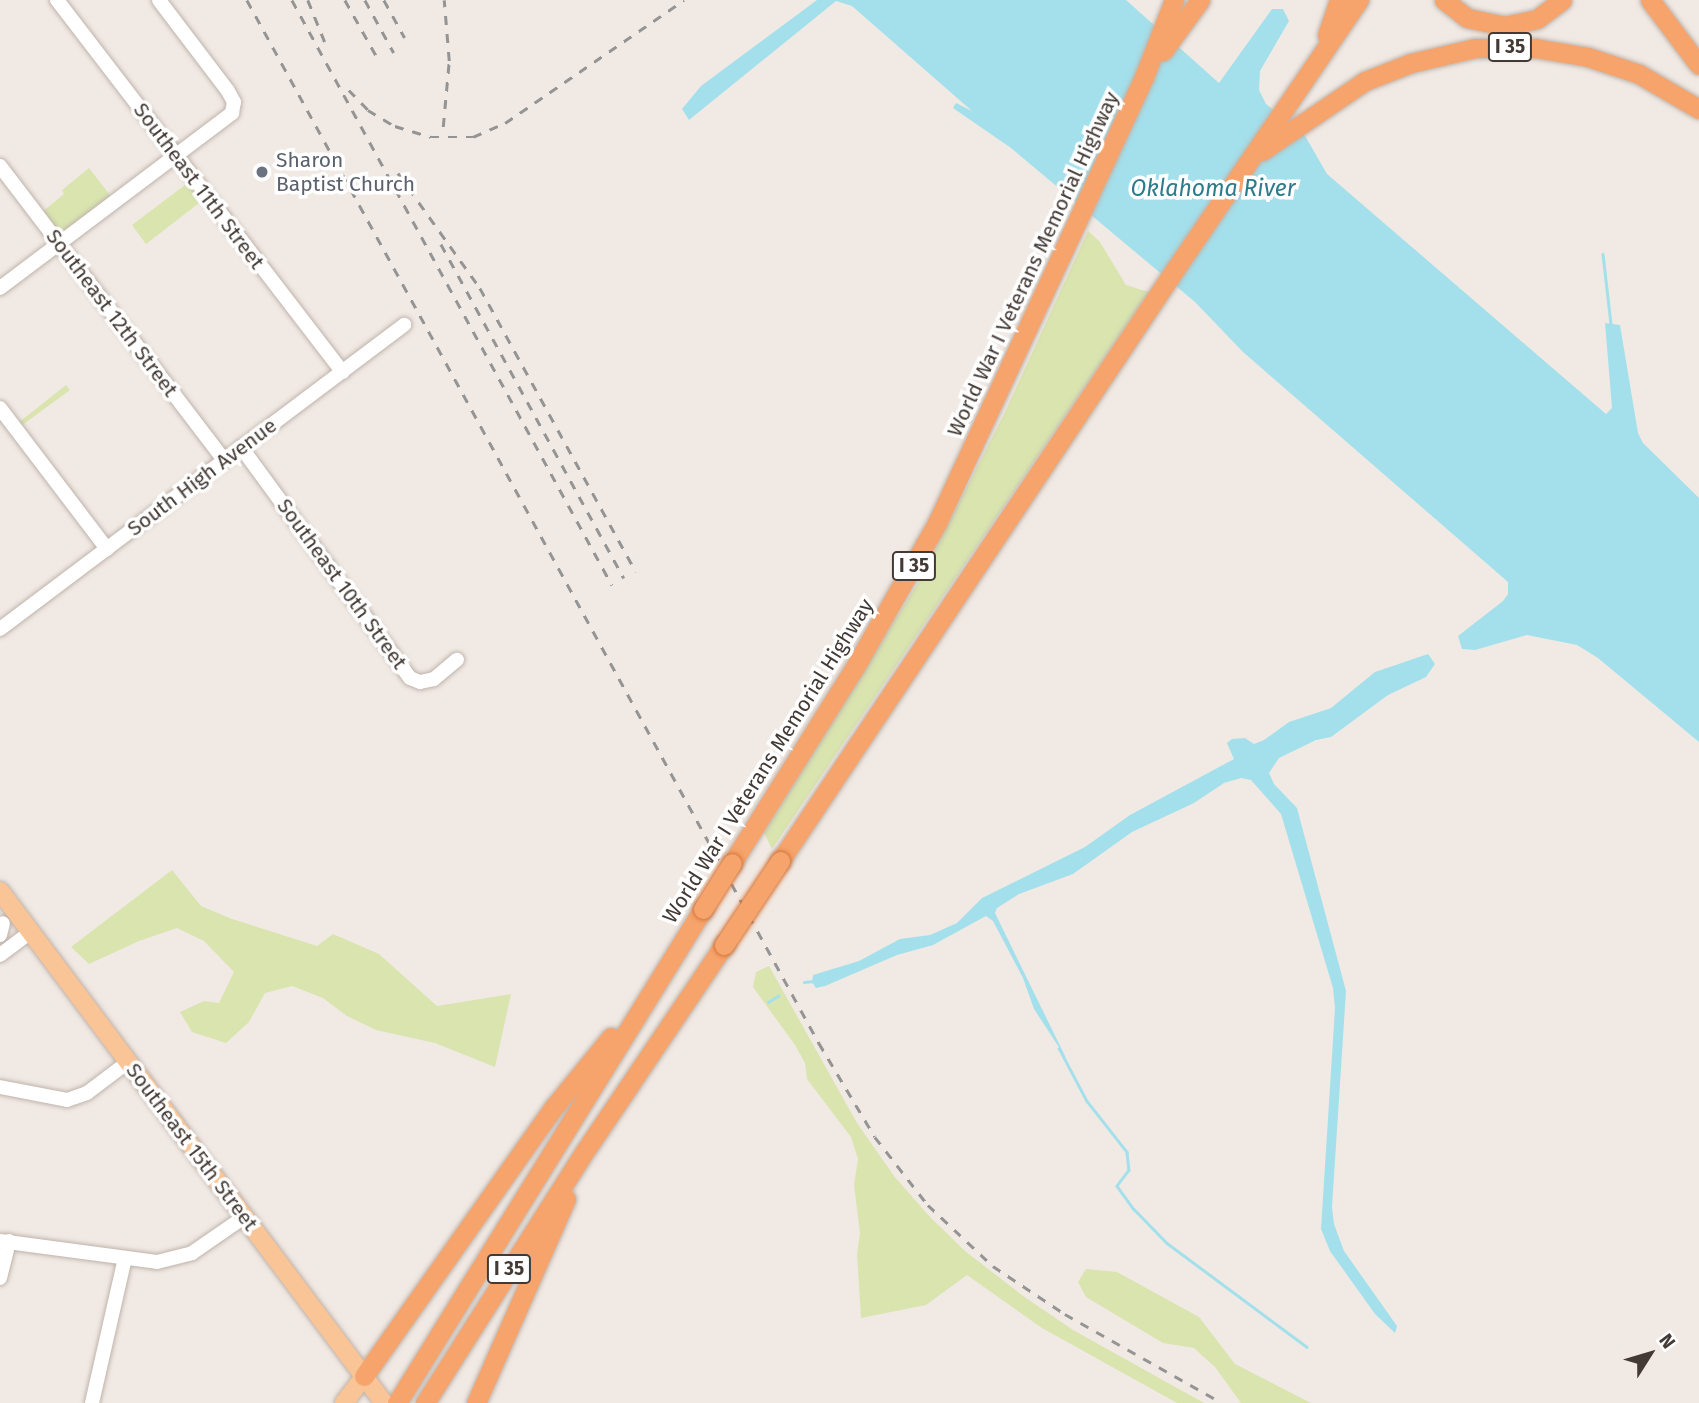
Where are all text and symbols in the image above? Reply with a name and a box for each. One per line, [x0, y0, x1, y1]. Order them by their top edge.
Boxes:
road number: I 35 [1487, 32, 1533, 62]
street label: World War I Veterans Memorial Highway [942, 88, 1124, 440]
street label: Southeast 11th Street [128, 98, 270, 274]
place label: Sharon Baptist Church [276, 147, 415, 197]
marker: Sharon Baptist Church [254, 164, 270, 180]
water label: Oklahoma River [1130, 174, 1296, 202]
street label: Southeast 12th Street [41, 224, 183, 402]
street label: South High Avenue [123, 413, 281, 541]
street label: Southeast 10th Street [272, 494, 412, 674]
road number: I 35 [891, 551, 937, 582]
street label: World War I Veterans Memorial Highway [657, 594, 879, 928]
street label: Southeast 15th Street [121, 1058, 263, 1236]
road number: I 35 [486, 1254, 532, 1284]
north arrow [1615, 1319, 1685, 1389]
text: N [1654, 1329, 1680, 1353]

